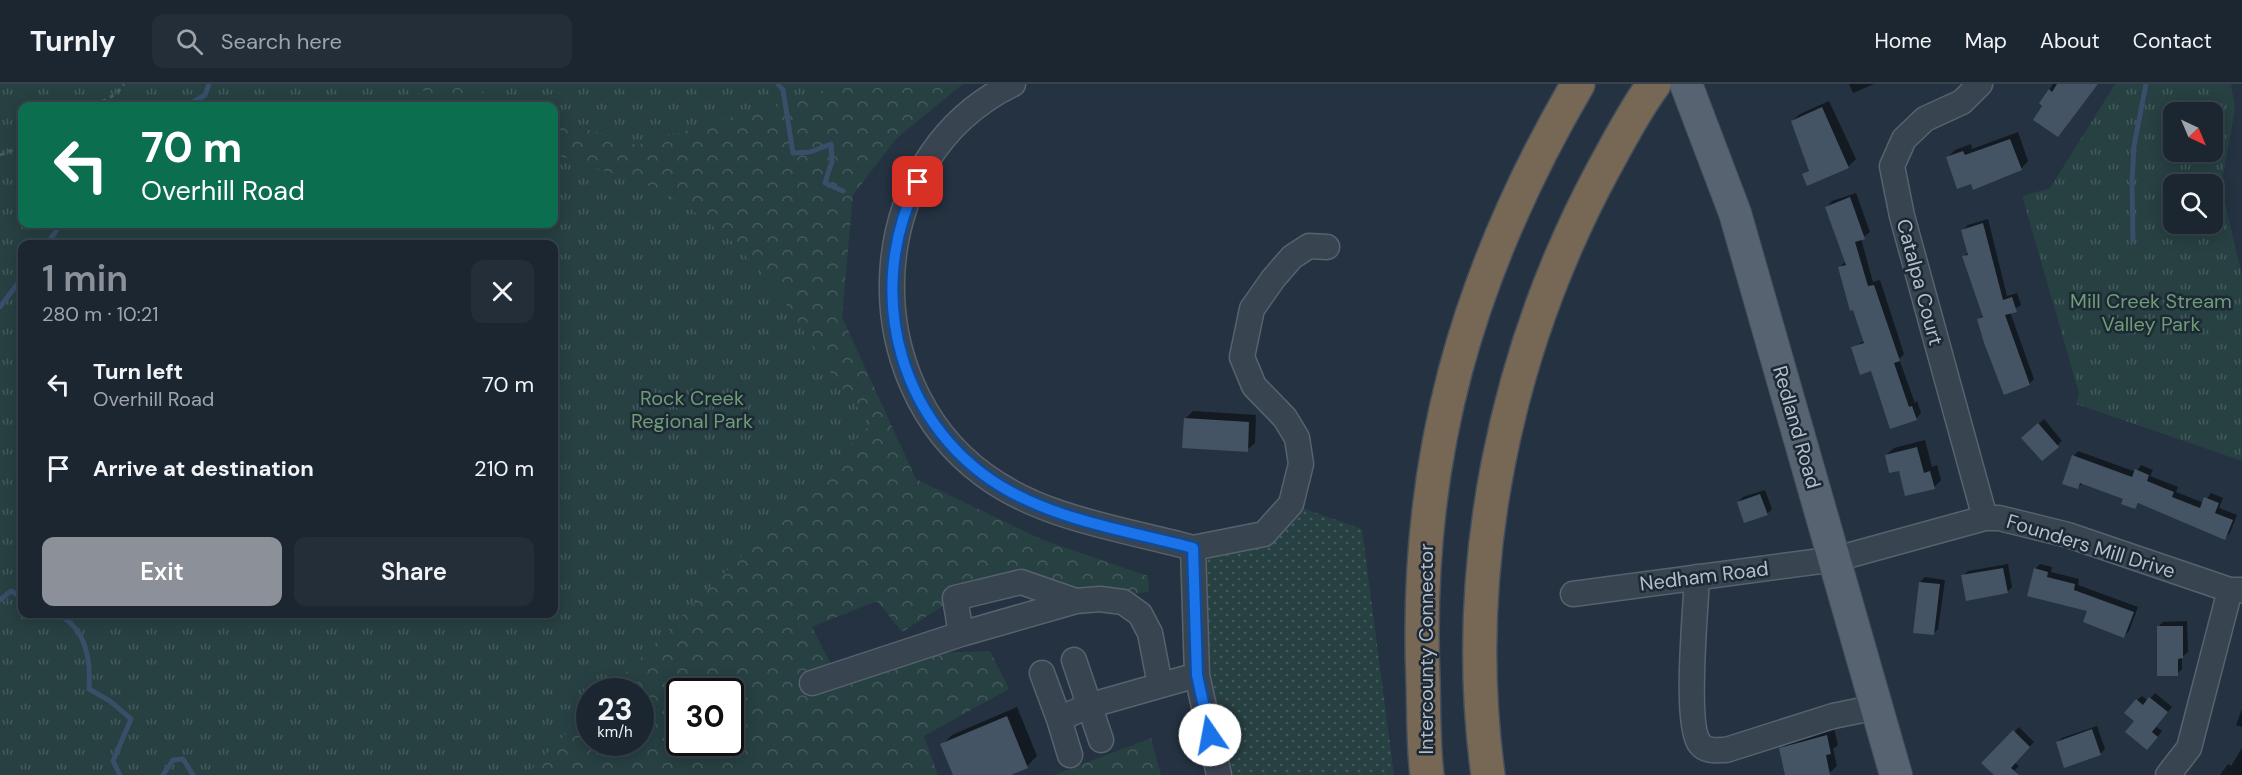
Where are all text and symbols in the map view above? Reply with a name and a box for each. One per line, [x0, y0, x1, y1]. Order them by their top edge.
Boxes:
search box [152, 14, 572, 68]
text: Turnly [30, 23, 116, 60]
icon: search [173, 25, 206, 58]
text: Search here [221, 27, 342, 56]
text: Home [1874, 27, 1932, 55]
text: Map [1965, 27, 2007, 55]
text: About [2040, 27, 2100, 55]
text: Contact [2133, 27, 2212, 55]
north arrow [2163, 102, 2223, 162]
map controls [2163, 102, 2223, 234]
text: 70 m [141, 120, 242, 175]
icon: left [42, 126, 120, 204]
pin [892, 156, 943, 207]
icon: arrive [901, 165, 934, 198]
text: Overhill Road [141, 173, 305, 208]
button: search [2163, 174, 2223, 234]
street label: Catalpa Court [1891, 216, 1949, 348]
text: 1 min [42, 255, 128, 302]
button: close [471, 260, 534, 323]
park label: Mill Creek Stream Valley Park [2070, 288, 2232, 337]
text: 280 m · 10:21 [42, 301, 158, 327]
text: Turn left [93, 357, 183, 386]
street label: Redland Road [1767, 363, 1827, 491]
icon: left [42, 368, 75, 401]
text: 70 m [482, 370, 534, 399]
park label: Rock Creek Regional Park [631, 385, 753, 434]
text: Overhill Road [93, 386, 214, 412]
icon: arrive [42, 452, 75, 485]
text: Arrive at destination [93, 454, 314, 483]
text: 210 m [474, 454, 534, 483]
street label: Founders Mill Drive [2004, 508, 2178, 584]
button: Exit [42, 537, 282, 606]
button: Share [294, 537, 534, 606]
street label: Intercounty Connector [1413, 543, 1439, 755]
street label: Nedham Road [1638, 555, 1770, 597]
speed limit sign: 30 [666, 678, 744, 756]
text: 23 [597, 690, 633, 729]
position arrow [1178, 703, 1242, 767]
text: km/h [597, 722, 633, 742]

